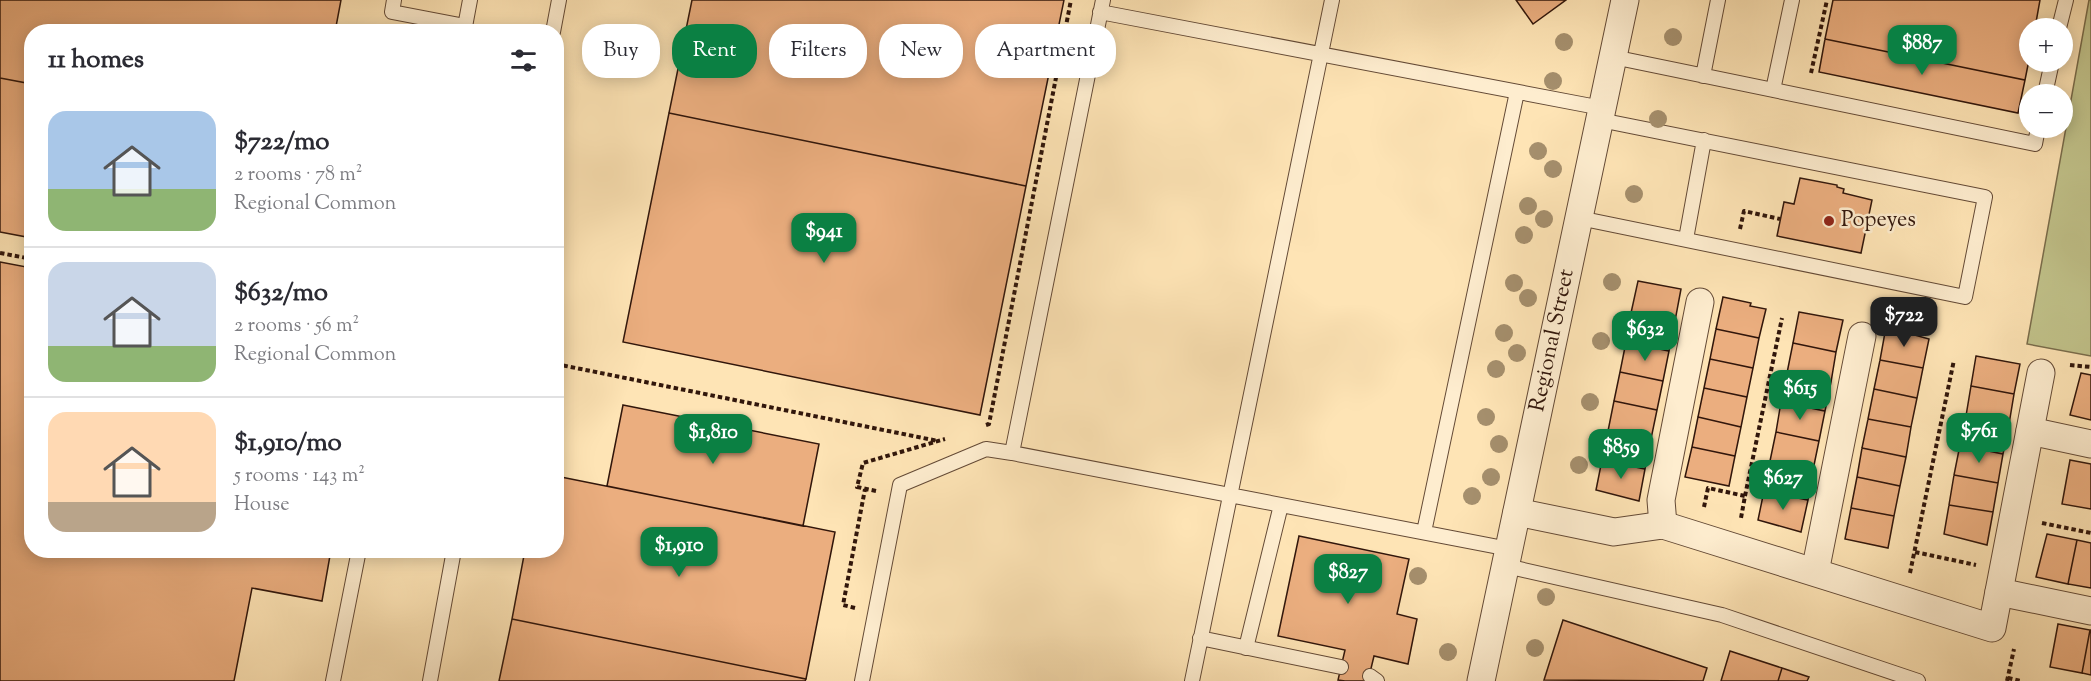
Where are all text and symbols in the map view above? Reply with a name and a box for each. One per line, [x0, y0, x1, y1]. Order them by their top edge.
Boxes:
map controls [2019, 18, 2073, 138]
button: + [2019, 18, 2073, 72]
chip: Buy [582, 24, 660, 78]
chip: Rent [672, 24, 757, 78]
chip: Filters [769, 24, 867, 78]
chip: New [879, 24, 963, 78]
chip: Apartment [975, 24, 1116, 78]
pin: $887 [1886, 25, 1958, 76]
text: $887 [1902, 30, 1942, 59]
text: 11 homes [48, 42, 144, 79]
icon: filters [507, 44, 540, 77]
button: − [2019, 84, 2073, 138]
text: $722/mo [234, 124, 329, 161]
icon: home [96, 135, 168, 207]
text: 2 rooms · 78 m² [234, 161, 363, 190]
text: Regional Common [234, 190, 396, 219]
place label: Popeyes [1841, 205, 1916, 237]
pin: $941 [788, 213, 860, 264]
marker: Popeyes [1822, 214, 1836, 228]
text: $941 [805, 218, 843, 247]
street label: Regional Street [1522, 266, 1584, 415]
text: $632/mo [234, 275, 328, 312]
icon: home [96, 286, 168, 358]
pin: $722 [1868, 297, 1940, 348]
text: $722 [1884, 302, 1924, 331]
pin: $632 [1609, 311, 1681, 362]
text: 2 rooms · 56 m² [234, 312, 359, 341]
text: $632 [1626, 316, 1664, 345]
text: Regional Common [234, 341, 396, 370]
pin: $615 [1764, 370, 1836, 421]
text: $615 [1783, 375, 1817, 404]
pin: $761 [1943, 413, 2015, 464]
pin: $1,810 [664, 414, 762, 465]
text: $761 [1960, 418, 1998, 447]
text: $1,810 [688, 419, 738, 448]
text: $1,910/mo [234, 425, 342, 462]
pin: $859 [1585, 429, 1657, 480]
text: $859 [1602, 434, 1640, 463]
icon: home [96, 436, 168, 508]
pin: $627 [1747, 460, 1819, 511]
text: 5 rooms · 143 m² [234, 462, 365, 491]
text: $627 [1763, 465, 1803, 494]
text: House [234, 491, 289, 520]
pin: $1,910 [630, 527, 728, 578]
text: $1,910 [655, 532, 703, 561]
pin: $827 [1312, 554, 1384, 605]
text: $827 [1328, 559, 1368, 588]

